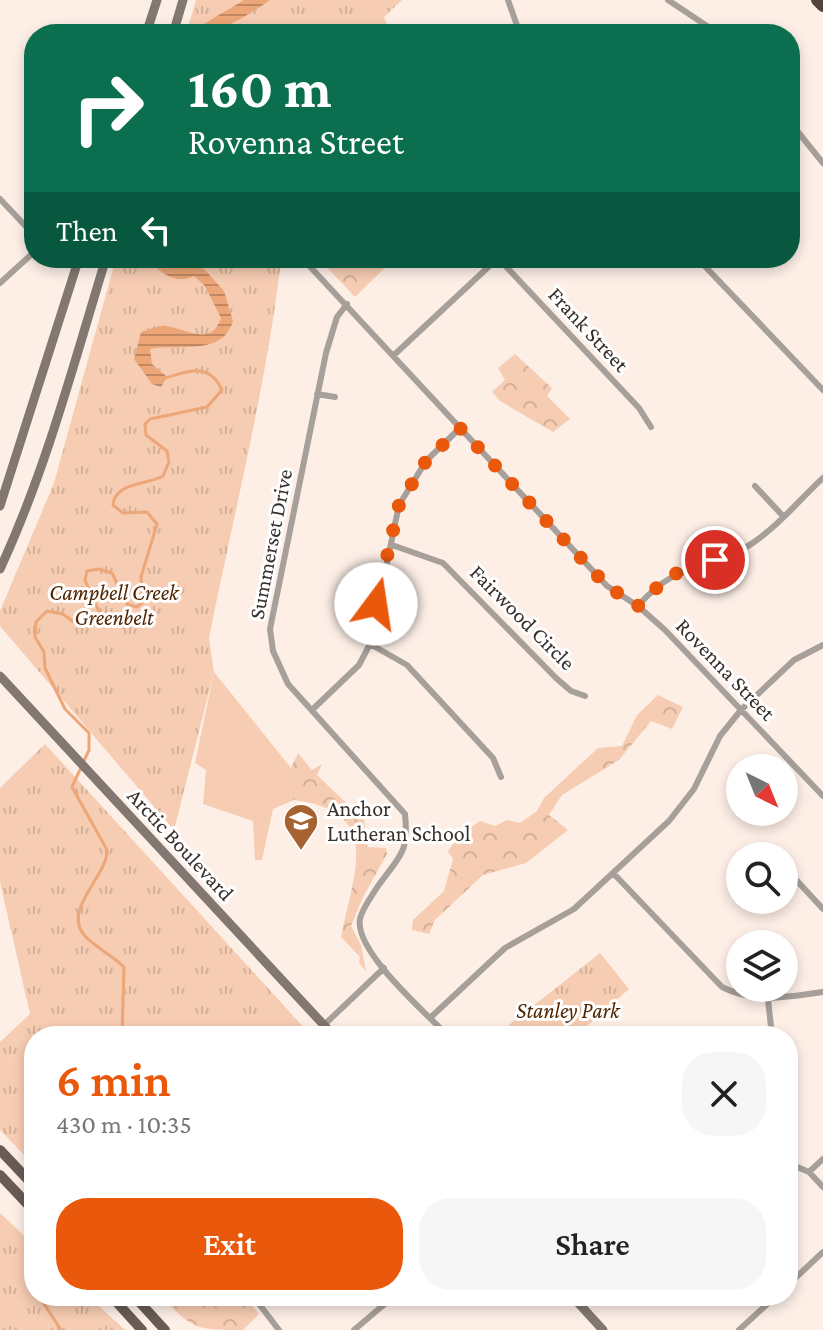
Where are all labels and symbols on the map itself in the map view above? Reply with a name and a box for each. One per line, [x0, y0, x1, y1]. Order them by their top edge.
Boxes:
street label: Frank Street [543, 282, 635, 377]
street label: Summerset Drive [244, 467, 297, 621]
pin [681, 526, 749, 594]
street label: Fairwood Circle [465, 560, 580, 675]
position arrow [334, 562, 418, 646]
park label: Campbell Creek Greenbelt [49, 580, 180, 630]
street label: Rovenna Street [671, 613, 781, 726]
north arrow [726, 754, 798, 826]
street label: Arctic Boulevard [122, 783, 239, 906]
place label: Anchor Lutheran School [327, 796, 471, 846]
school or university icon: Anchor Lutheran School [282, 802, 320, 852]
park label: Stanley Park [516, 998, 621, 1023]

